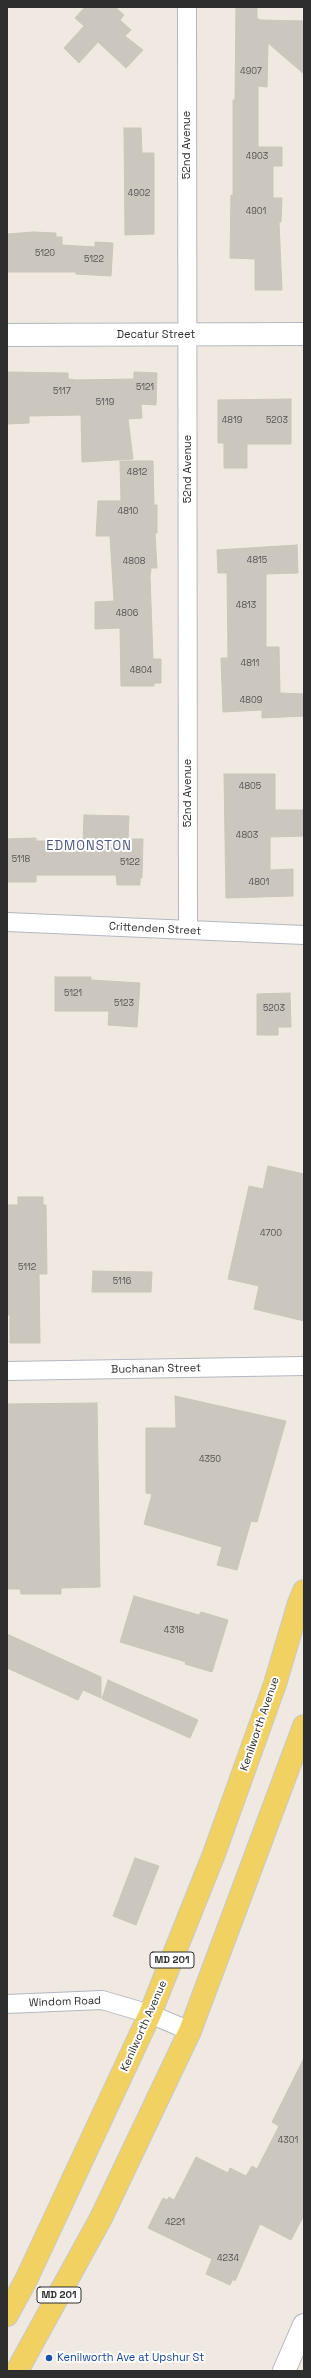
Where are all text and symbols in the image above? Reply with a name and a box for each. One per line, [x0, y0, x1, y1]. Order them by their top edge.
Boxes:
house number: 4907 [240, 67, 262, 77]
street label: 52nd Avenue [180, 111, 194, 179]
house number: 4903 [246, 152, 268, 162]
house number: 4902 [128, 189, 150, 199]
house number: 4901 [246, 207, 266, 217]
house number: 5120 [35, 249, 55, 259]
house number: 5122 [84, 255, 104, 265]
street label: Decatur Street [117, 328, 195, 342]
house number: 5121 [136, 383, 154, 393]
house number: 5117 [53, 387, 71, 397]
house number: 5119 [96, 398, 114, 408]
house number: 4819 [222, 416, 242, 426]
house number: 5203 [266, 416, 288, 426]
street label: 52nd Avenue [181, 435, 195, 503]
house number: 4812 [127, 468, 147, 478]
house number: 4810 [118, 507, 138, 517]
house number: 4815 [247, 556, 267, 566]
house number: 4808 [123, 557, 145, 567]
house number: 4813 [236, 601, 256, 611]
house number: 4806 [116, 609, 138, 619]
house number: 4811 [241, 659, 259, 669]
house number: 4804 [130, 666, 152, 676]
house number: 4809 [240, 696, 262, 706]
street label: 52nd Avenue [181, 759, 195, 827]
house number: 4805 [239, 782, 261, 792]
house number: 4803 [236, 831, 258, 841]
district label: EDMONSTON [46, 838, 132, 854]
house number: 5118 [12, 855, 30, 865]
house number: 5122 [120, 858, 140, 868]
house number: 4801 [249, 878, 269, 888]
street label: Crittenden Street [108, 920, 202, 938]
house number: 5121 [64, 989, 82, 999]
house number: 5123 [114, 999, 134, 1009]
house number: 5203 [263, 1004, 285, 1014]
house number: 4700 [260, 1229, 282, 1239]
house number: 5112 [18, 1263, 36, 1273]
house number: 5116 [113, 1277, 131, 1287]
street label: Buchanan Street [111, 1362, 201, 1376]
house number: 4350 [199, 1455, 221, 1465]
house number: 4318 [164, 1626, 184, 1636]
street label: Kenilworth Avenue [238, 1675, 282, 1773]
road number: MD 201 [150, 1952, 194, 1968]
street label: Kenilworth Avenue [118, 1978, 170, 2074]
street label: Windom Road [29, 1994, 101, 2010]
house number: 4301 [278, 2136, 298, 2146]
house number: 4221 [165, 2218, 185, 2228]
house number: 4234 [217, 2254, 239, 2264]
road number: MD 201 [37, 2287, 81, 2303]
place label: Kenilworth Ave at Upshur St [57, 2351, 204, 2365]
marker: Kenilworth Ave at Upshur St [44, 2353, 54, 2363]

